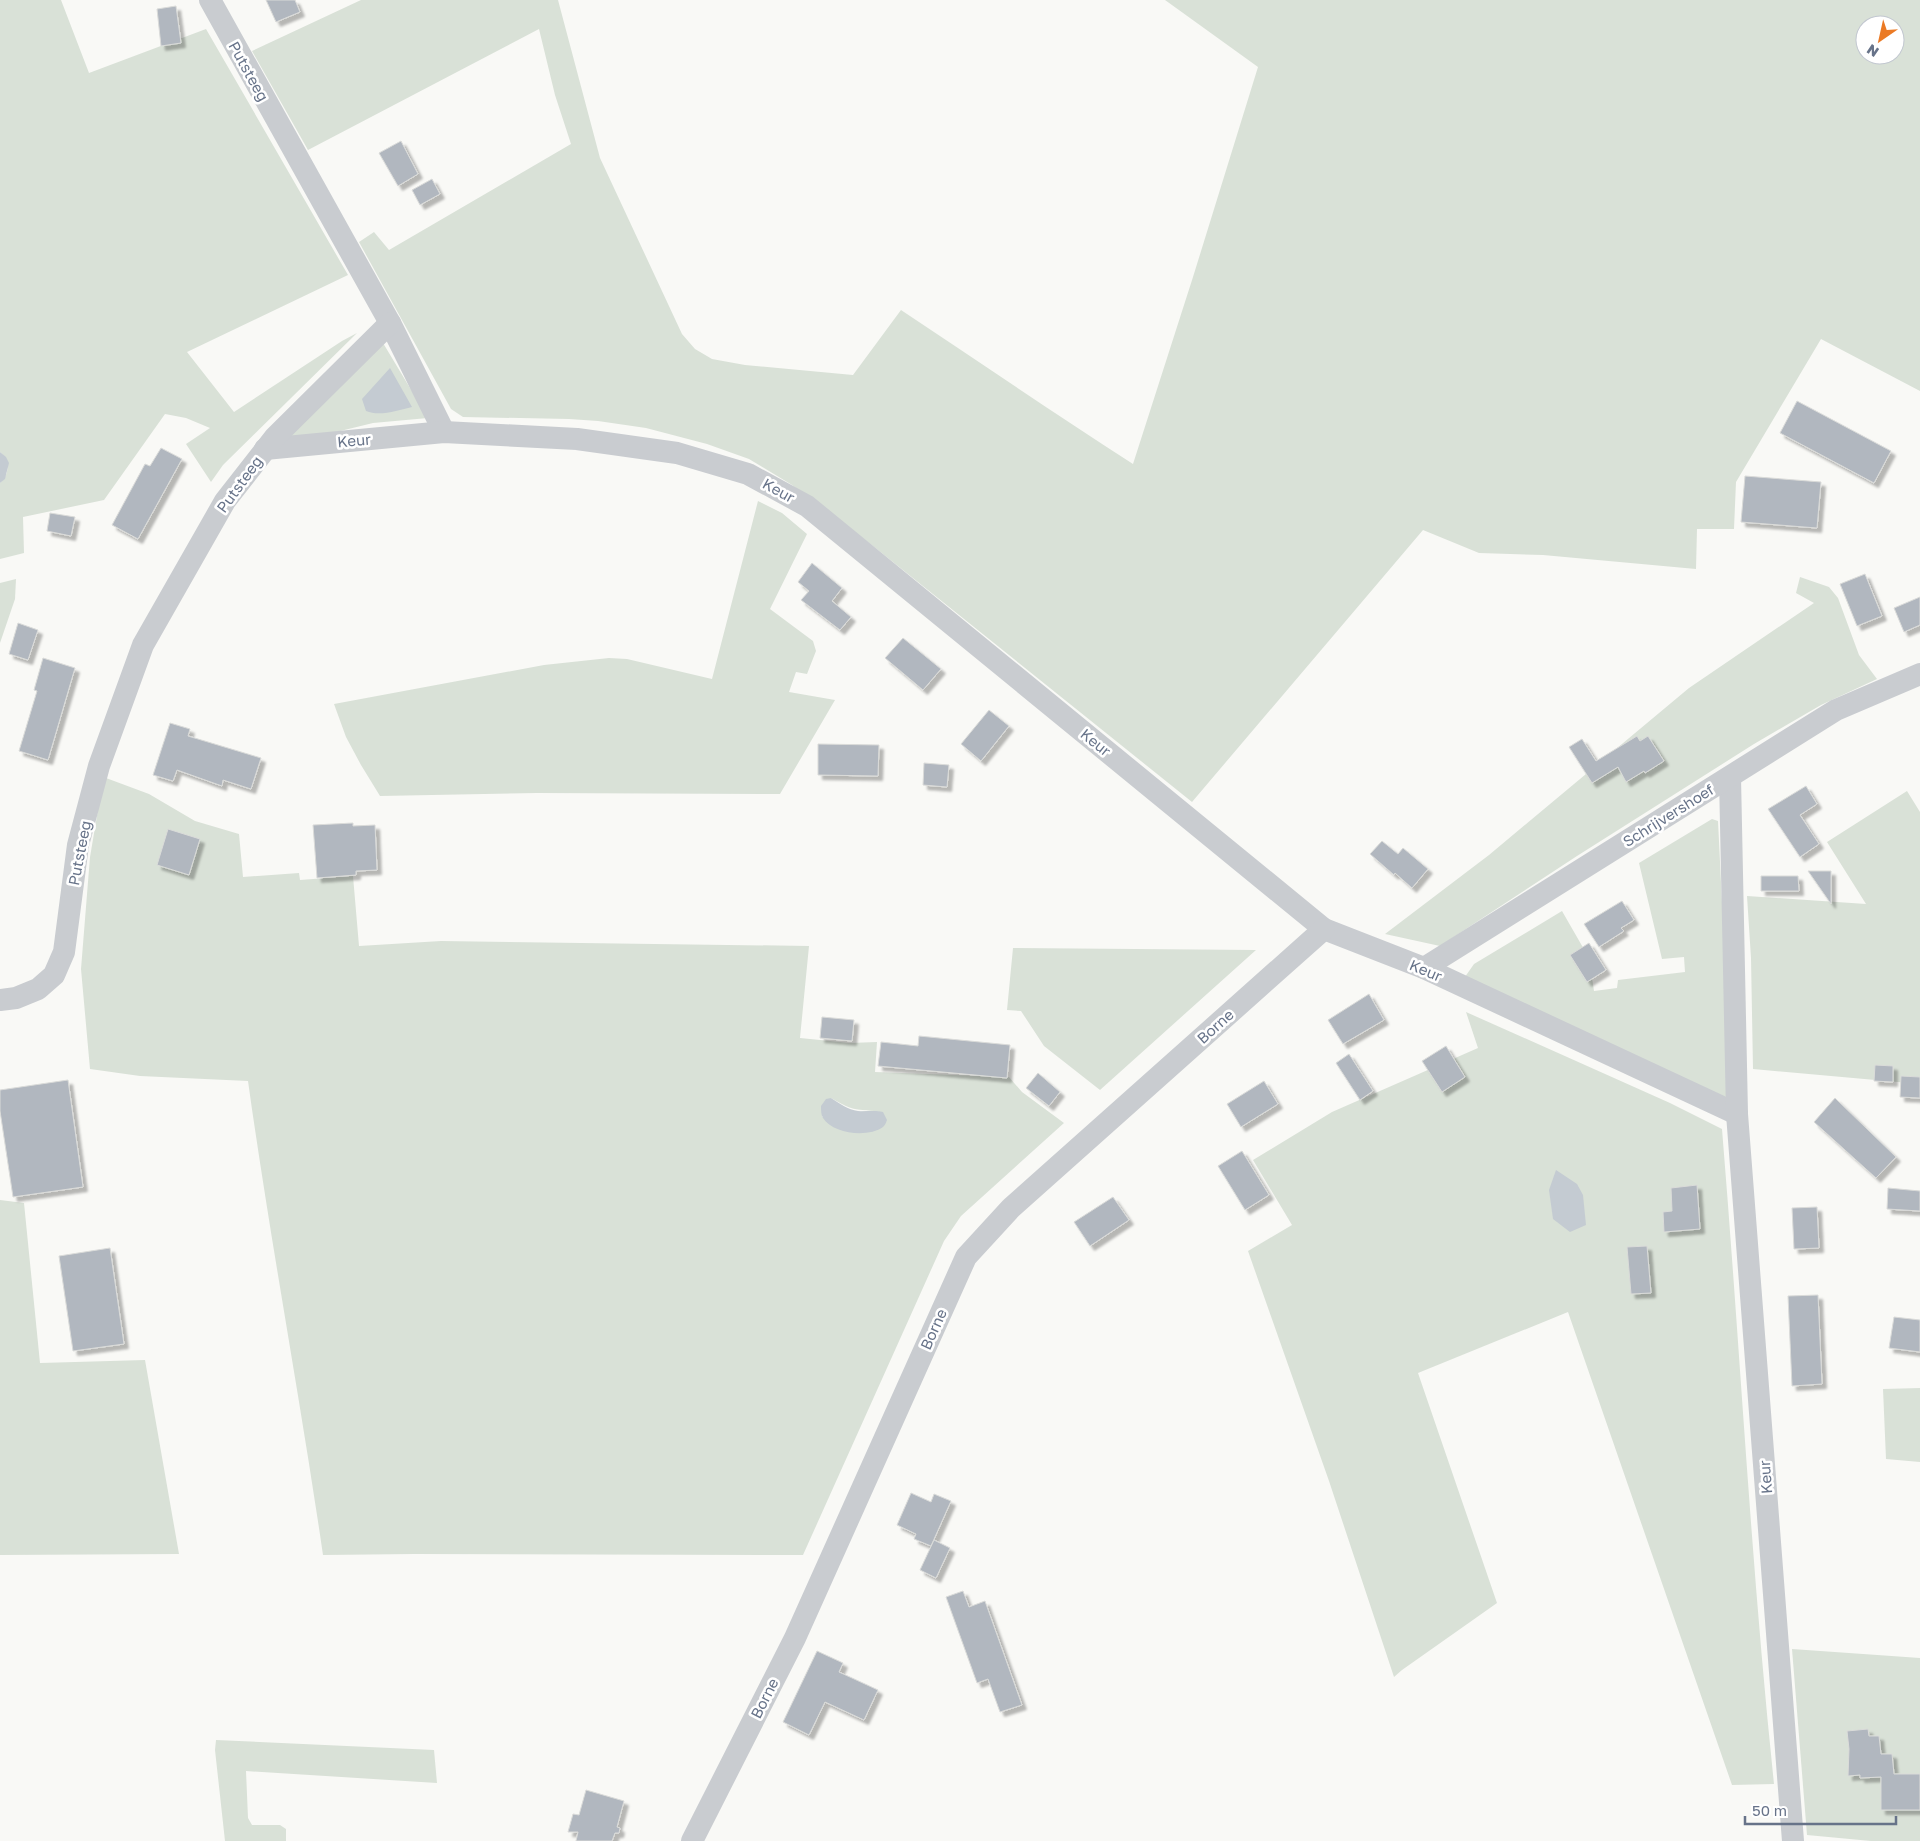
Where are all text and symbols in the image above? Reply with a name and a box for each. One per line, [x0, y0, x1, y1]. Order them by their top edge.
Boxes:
north arrow [1855, 15, 1905, 65]
street label: Putsteeg [225, 38, 273, 104]
text: N [1863, 41, 1882, 61]
street label: Keur [336, 430, 372, 450]
street label: Putsteeg [212, 452, 266, 516]
street label: Keur [760, 474, 798, 506]
street label: Keur [1077, 724, 1115, 760]
street label: Schrijvershoef [1619, 780, 1717, 850]
street label: Putsteeg [64, 819, 94, 887]
street label: Keur [1407, 955, 1445, 985]
street label: Borne [1193, 1005, 1237, 1047]
street label: Borne [916, 1306, 950, 1352]
street label: Keur [1755, 1459, 1775, 1494]
street label: Borne [746, 1675, 782, 1721]
scale bar [1745, 1794, 1896, 1826]
text: 50 m [1752, 1801, 1787, 1819]

